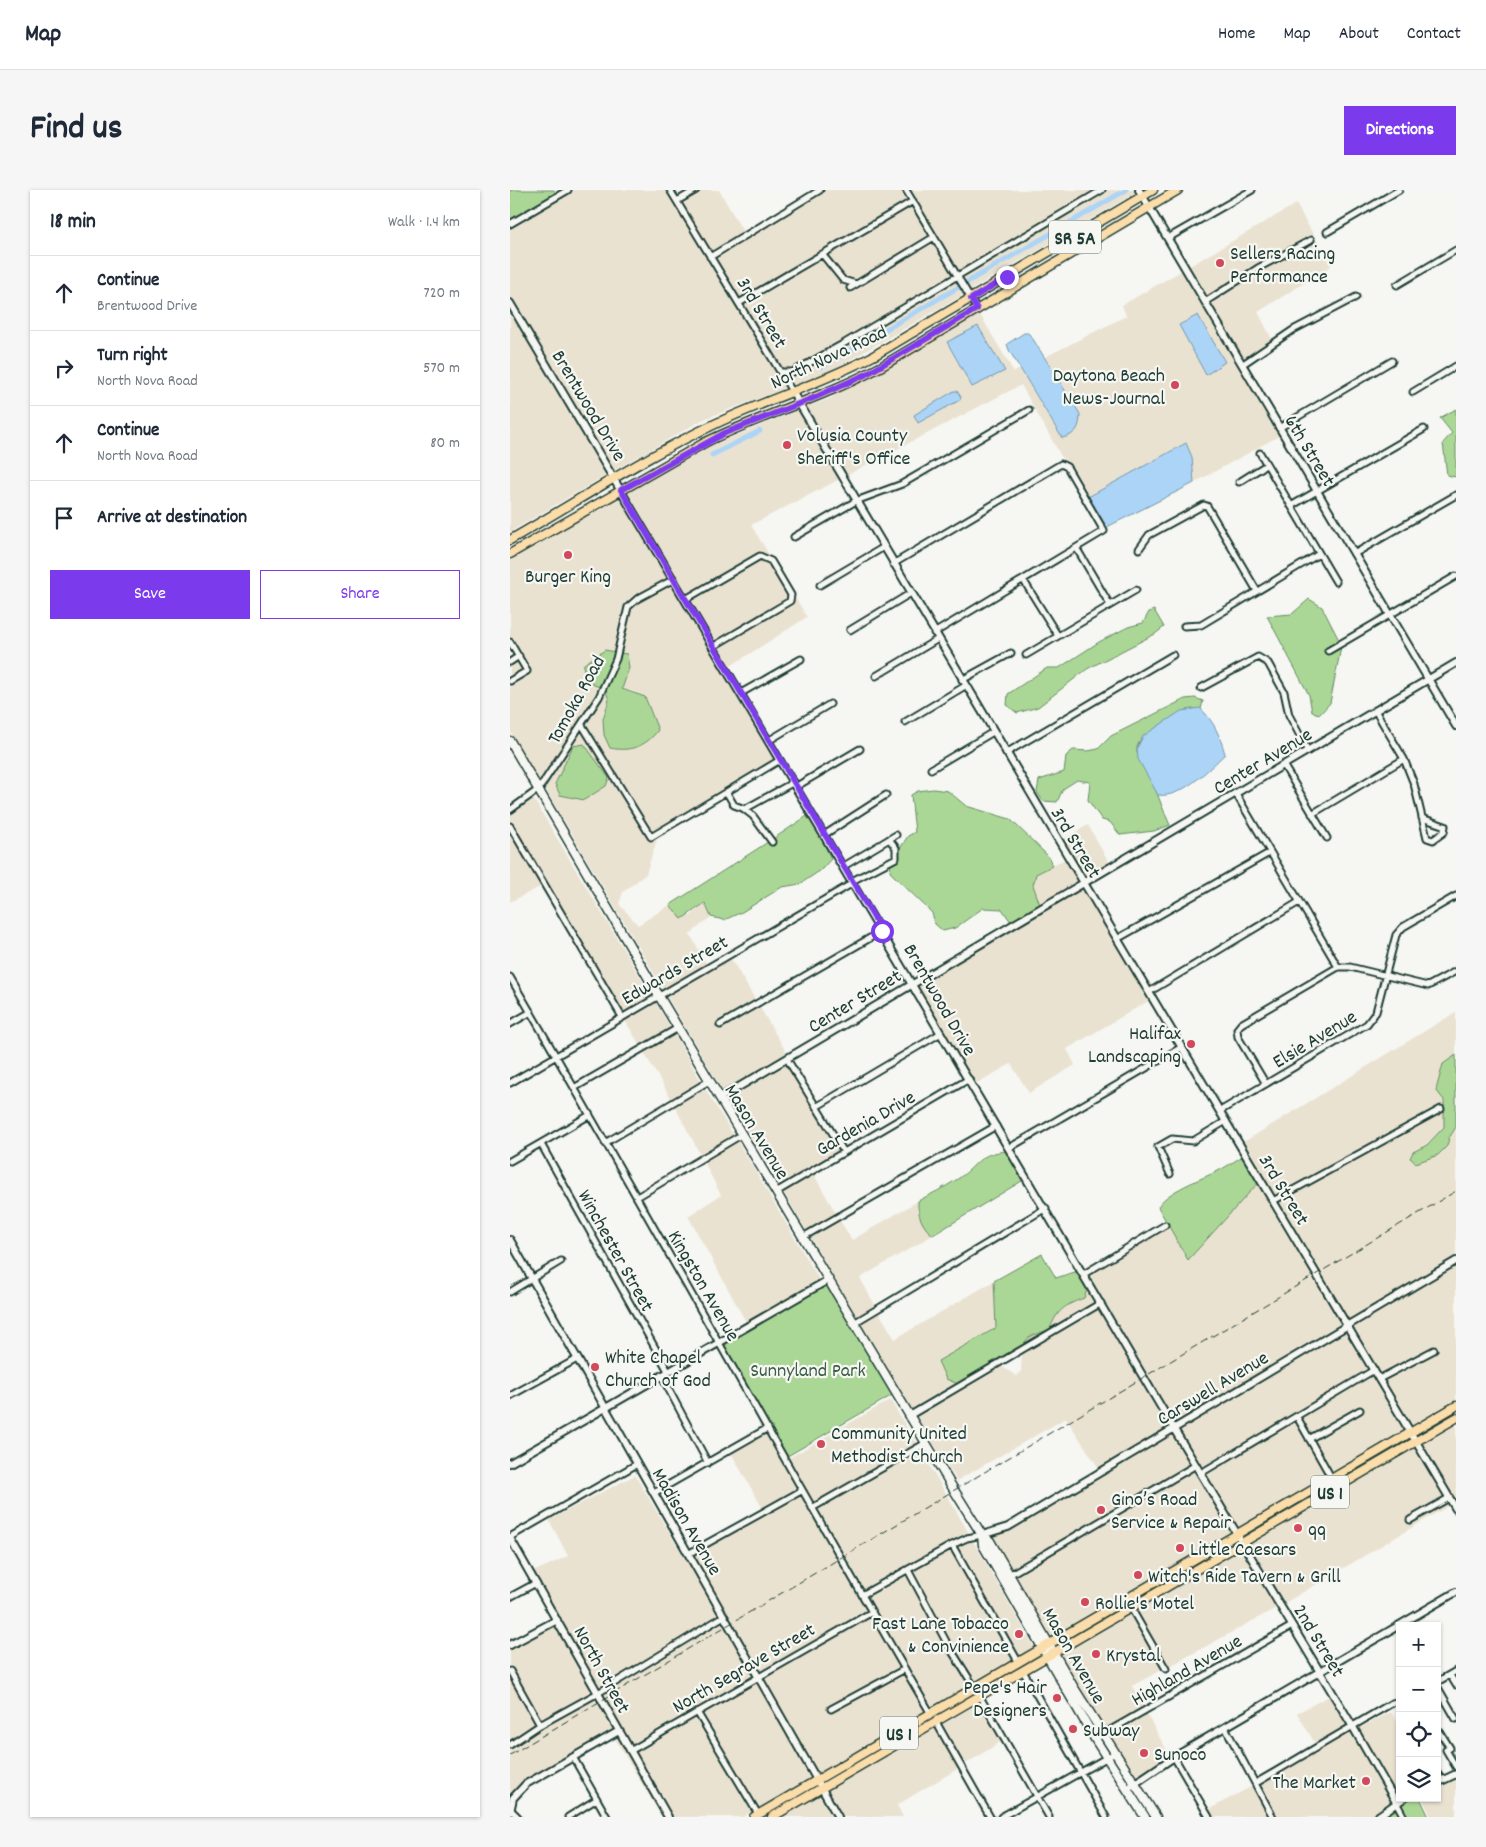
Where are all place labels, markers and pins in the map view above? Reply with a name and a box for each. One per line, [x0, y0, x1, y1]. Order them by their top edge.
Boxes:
place label: Sellers Racing Performance [1230, 241, 1335, 292]
marker: Sellers Racing Performance [1214, 257, 1226, 269]
place label: Daytona Beach News-Journal [1053, 363, 1165, 414]
marker: Daytona Beach News-Journal [1169, 379, 1181, 391]
place label: Volusia County Sheriff's Office [797, 423, 910, 474]
marker: Volusia County Sheriff's Office [781, 439, 793, 451]
marker: Burger King [562, 549, 574, 561]
place label: Burger King [525, 564, 611, 592]
place label: Halifax Landscaping [1088, 1021, 1182, 1072]
marker: Halifax Landscaping [1185, 1038, 1197, 1050]
place label: White Chapel Church of God [605, 1345, 711, 1396]
marker: White Chapel Church of God [589, 1361, 601, 1373]
place label: Community United Methodist Church [831, 1421, 967, 1472]
marker: Community United Methodist Church [815, 1438, 827, 1450]
place label: Gino’s Road Service & Repair [1111, 1487, 1232, 1538]
marker: Gino’s Road Service & Repair [1095, 1504, 1107, 1516]
place label: qq [1308, 1517, 1326, 1545]
marker: qq [1292, 1522, 1304, 1534]
place label: Little Caesars [1190, 1537, 1296, 1565]
marker: Little Caesars [1174, 1542, 1186, 1554]
place label: Witch's Ride Tavern & Grill [1148, 1564, 1341, 1592]
marker: Witch's Ride Tavern & Grill [1132, 1569, 1144, 1581]
place label: Rollie's Motel [1095, 1591, 1194, 1619]
marker: Rollie's Motel [1079, 1596, 1091, 1608]
place label: Fast Lane Tobacco & Convinience [872, 1611, 1009, 1662]
marker: Fast Lane Tobacco & Convinience [1013, 1628, 1025, 1640]
place label: Krystal [1106, 1643, 1161, 1671]
marker: Krystal [1090, 1648, 1102, 1660]
place label: Pepe's Hair Designers [963, 1675, 1048, 1726]
marker: Pepe's Hair Designers [1051, 1692, 1063, 1704]
place label: Subway [1083, 1718, 1140, 1746]
marker: Subway [1067, 1723, 1079, 1735]
place label: Sunoco [1154, 1742, 1207, 1770]
marker: Sunoco [1138, 1747, 1150, 1759]
place label: The Market [1273, 1770, 1356, 1798]
marker: The Market [1360, 1775, 1372, 1787]

